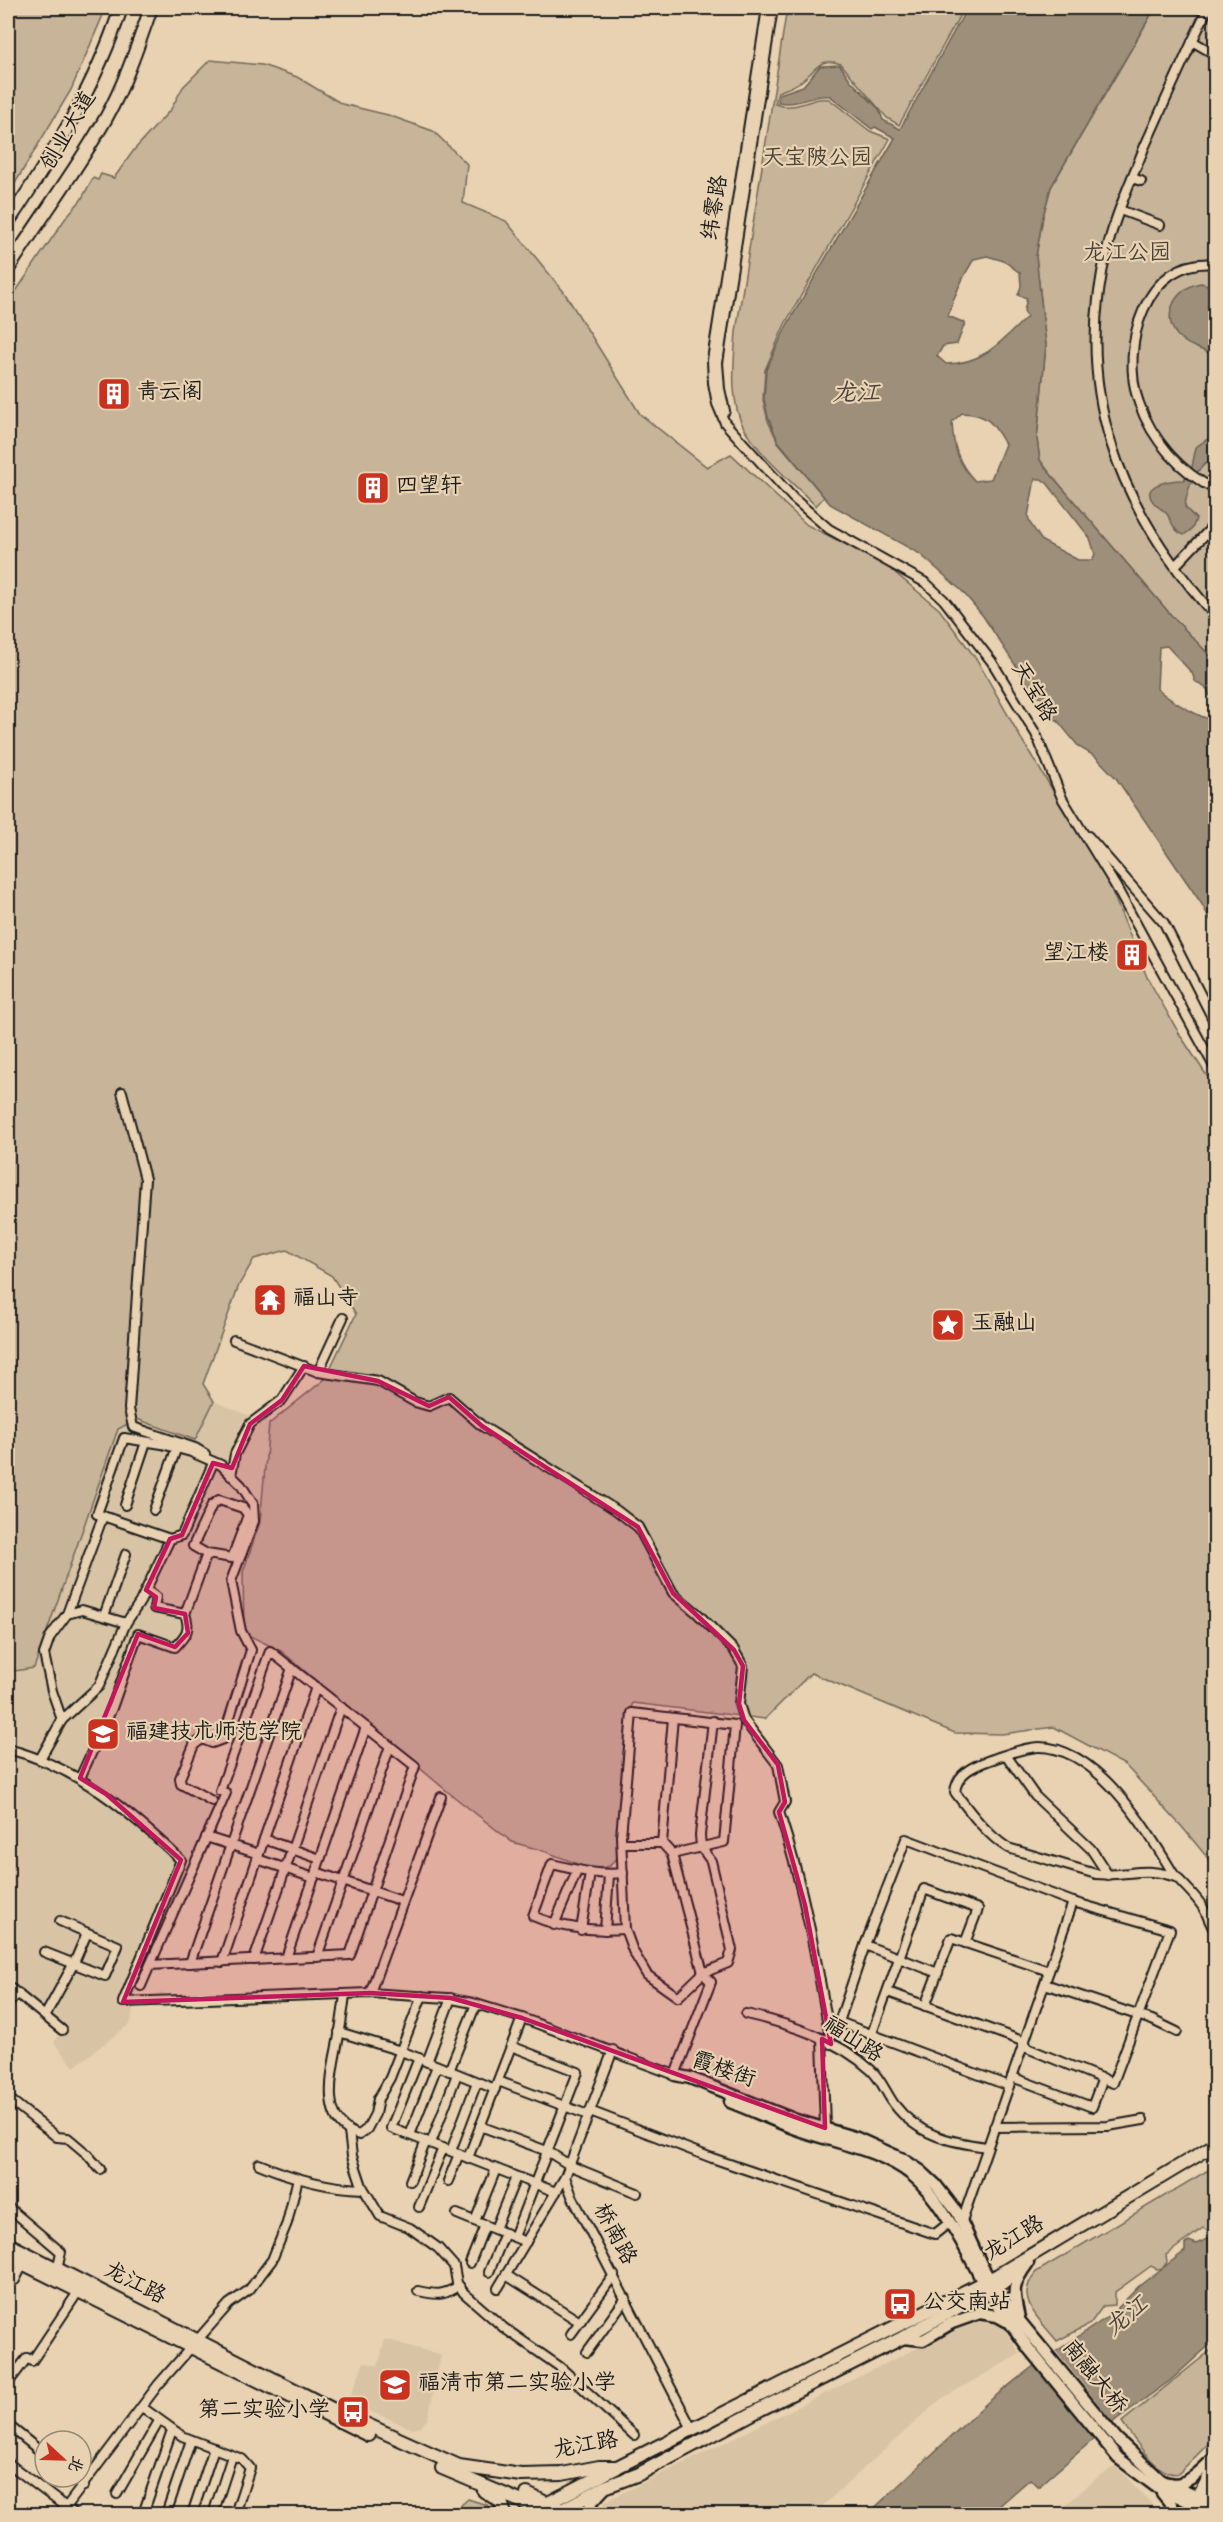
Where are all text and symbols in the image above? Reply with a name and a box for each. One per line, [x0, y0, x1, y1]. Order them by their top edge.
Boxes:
street label: 创业大道 [36, 87, 103, 177]
park label: 天宝陂公园 [762, 146, 872, 173]
street label: 纬零路 [697, 173, 735, 243]
park label: 龙江公园 [1083, 241, 1171, 268]
building icon: 青云阁 [96, 376, 132, 412]
place label: 青云阁 [137, 380, 203, 407]
water label: 龙江 [832, 380, 881, 410]
building icon: 四望轩 [355, 470, 391, 506]
place label: 四望轩 [396, 474, 462, 501]
street label: 天宝路 [1004, 657, 1062, 728]
building icon: 望江楼 [1114, 937, 1150, 973]
place label: 望江楼 [1043, 941, 1109, 968]
temple icon: 福山寺 [252, 1282, 288, 1318]
place label: 福山寺 [293, 1286, 359, 1313]
place icon: 玉融山 [930, 1307, 966, 1343]
place label: 玉融山 [971, 1311, 1037, 1338]
school or university icon: 福建技术师范学院 [85, 1716, 121, 1752]
place label: 福建技术师范学院 [126, 1719, 302, 1747]
street label: 福山路 [817, 2010, 888, 2070]
street label: 霞楼街 [688, 2048, 759, 2095]
street label: 桥南路 [586, 2199, 642, 2270]
street label: 龙江路 [979, 2210, 1050, 2268]
street label: 龙江路 [99, 2257, 170, 2312]
bus stop icon: 公交南站 [882, 2286, 918, 2322]
place label: 公交南站 [923, 2289, 1011, 2317]
water label: 龙江 [1100, 2290, 1156, 2345]
street label: 南融大桥 [1055, 2334, 1132, 2420]
school or university icon: 福清市第二实验小学 [377, 2367, 413, 2403]
place label: 福清市第二实验小学 [418, 2370, 616, 2398]
bus stop icon: 第二实验小学 [335, 2394, 371, 2430]
place label: 第二实验小学 [198, 2398, 330, 2425]
street label: 龙江路 [551, 2426, 621, 2466]
north arrow [33, 2429, 93, 2489]
text: 北 [62, 2452, 86, 2475]

